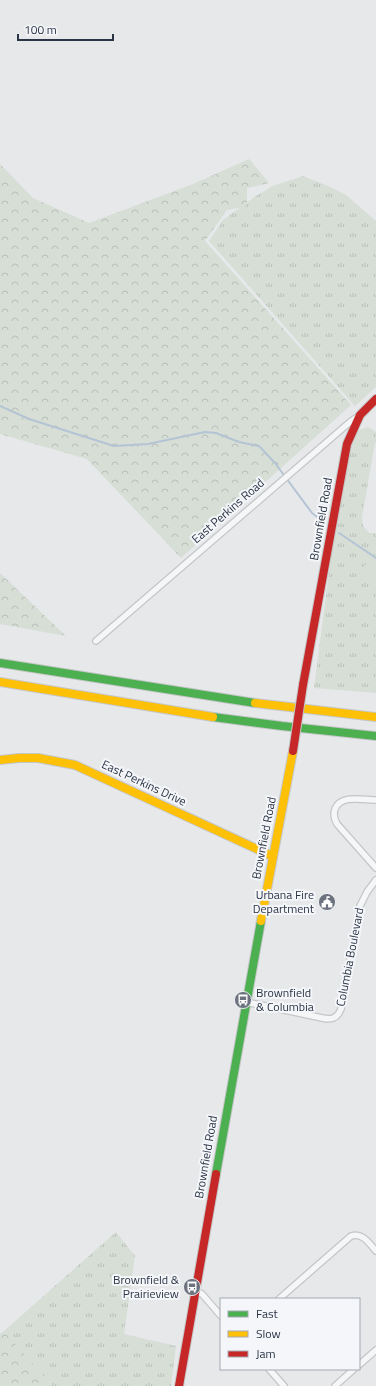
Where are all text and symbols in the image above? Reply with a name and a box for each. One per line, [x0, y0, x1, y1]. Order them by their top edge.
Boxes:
scale bar [18, 16, 113, 42]
text: 100 m [24, 20, 57, 39]
street label: East Perkins Road [187, 473, 268, 548]
street label: Brownfield Road [304, 476, 337, 562]
street label: East Perkins Drive [99, 755, 190, 811]
street label: Brownfield Road [246, 795, 281, 881]
place label: Urbana Fire Department [253, 885, 315, 918]
public building icon: Urbana Fire Department [317, 892, 337, 912]
street label: Columbia Boulevard [331, 906, 368, 1008]
place label: Brownfield & Columbia [256, 983, 314, 1016]
bus stop icon: Brownfield & Columbia [233, 990, 253, 1010]
street label: Brownfield Road [189, 1114, 222, 1200]
place label: Brownfield & Prairieview [113, 1270, 180, 1303]
bus stop icon: Brownfield & Prairieview [182, 1277, 202, 1297]
legend [220, 1298, 360, 1370]
text: Fast [256, 1304, 279, 1323]
text: Slow [256, 1324, 281, 1343]
text: Jam [256, 1344, 276, 1363]

